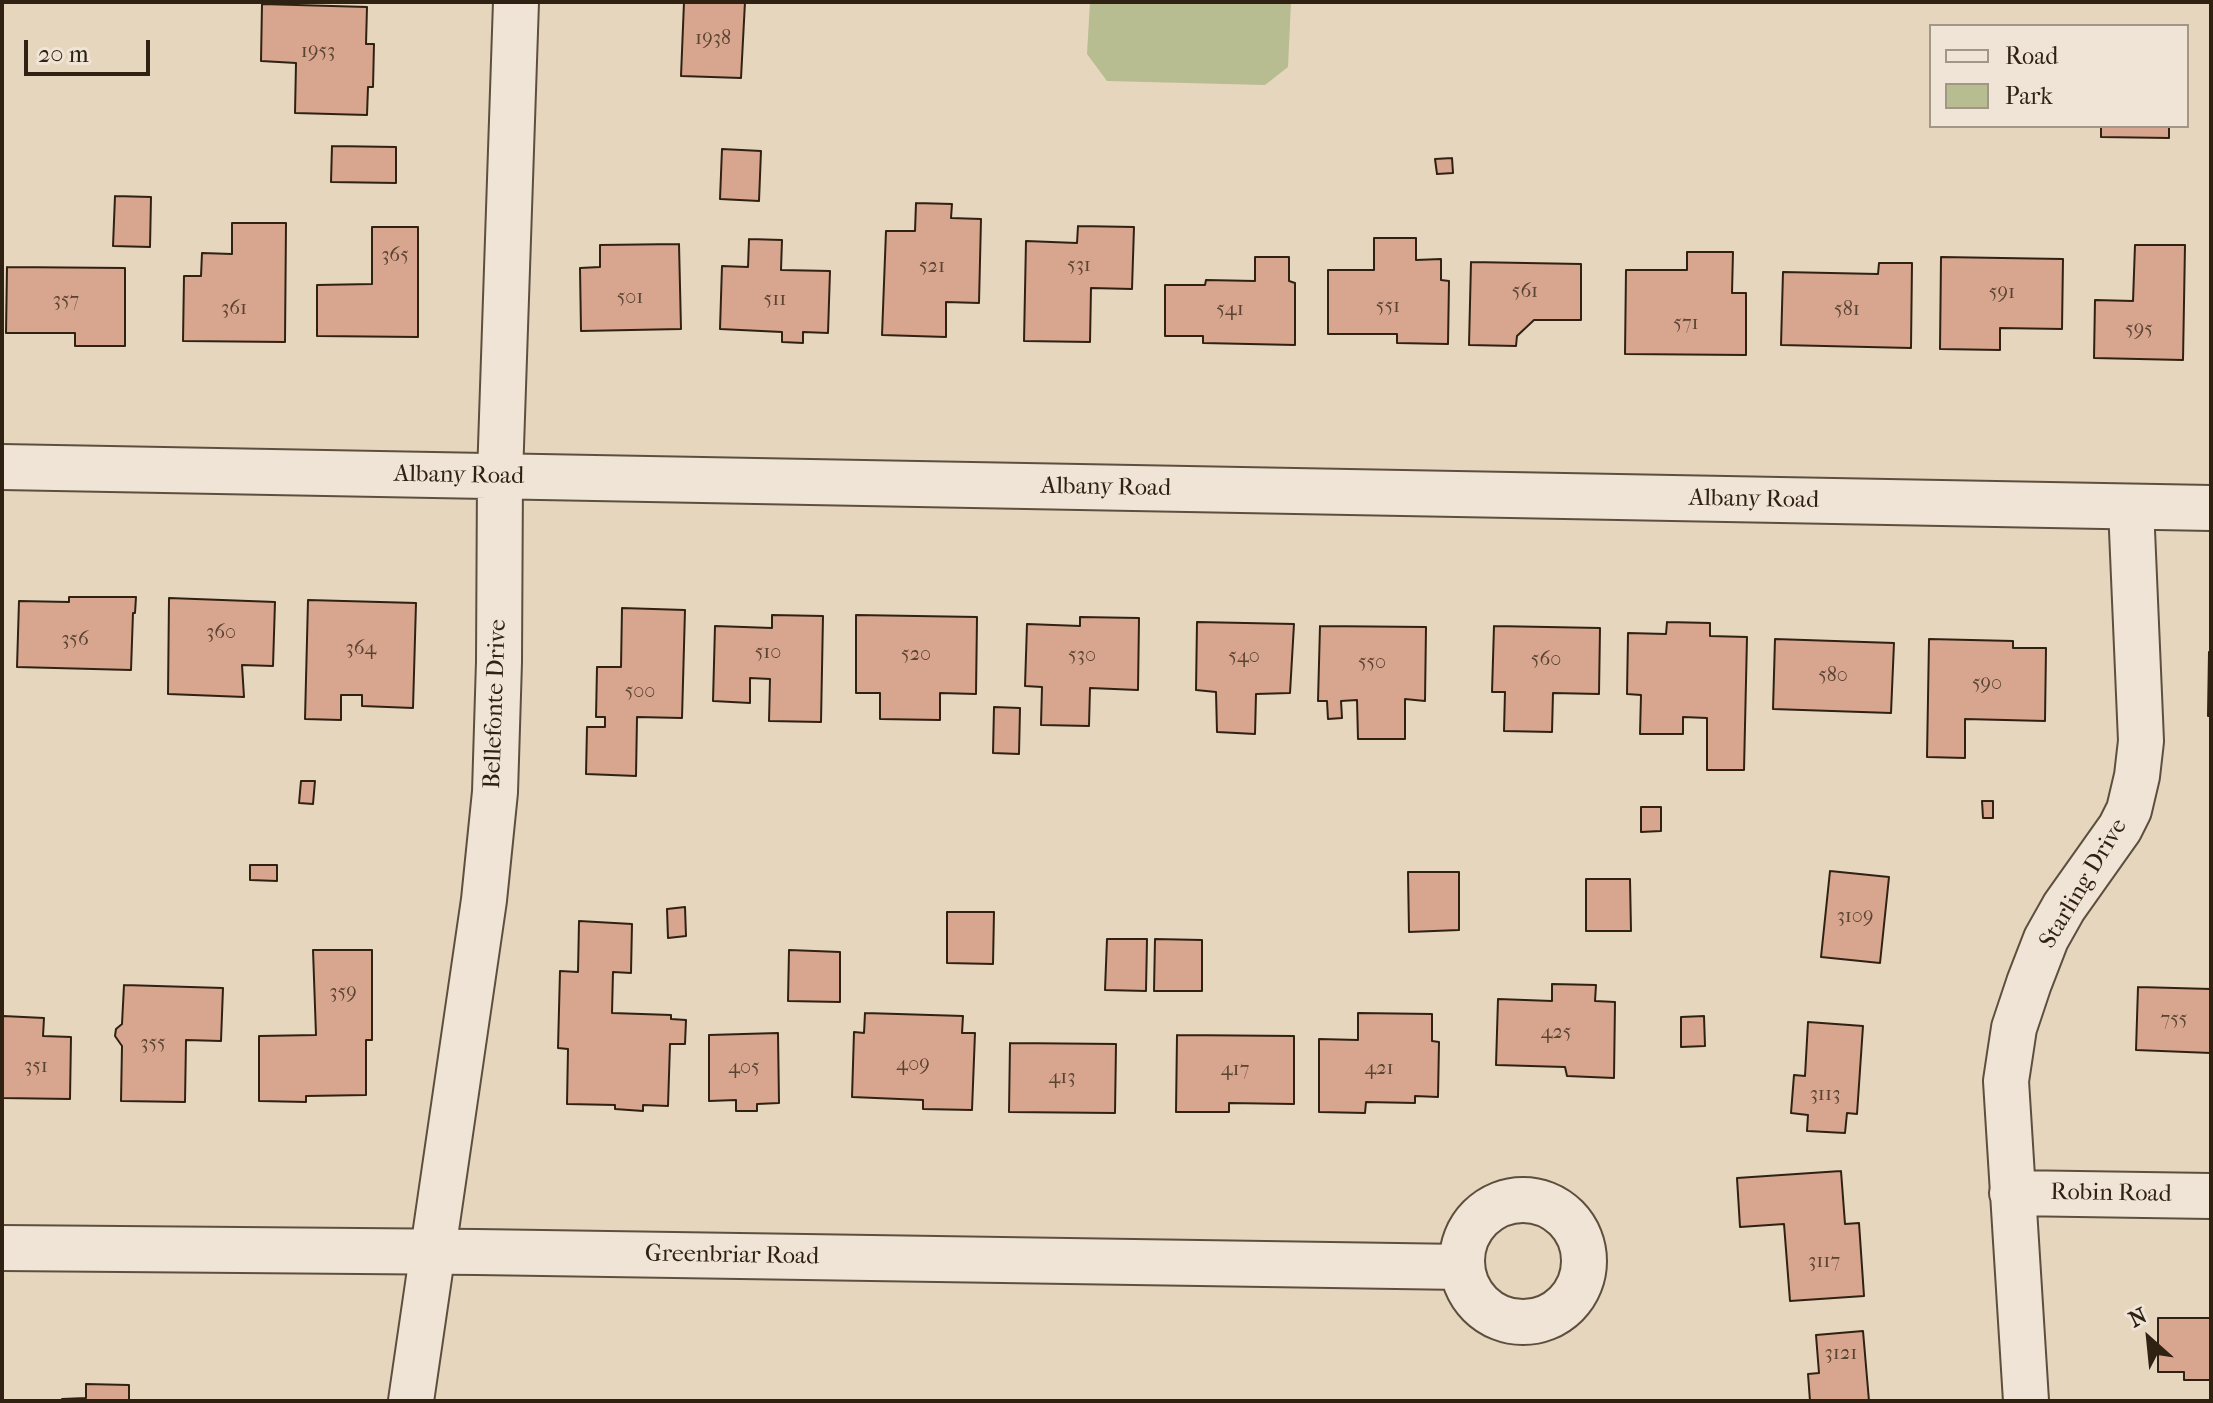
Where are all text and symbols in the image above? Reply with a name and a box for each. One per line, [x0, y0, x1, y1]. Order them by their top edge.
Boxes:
scale bar [28, 24, 154, 74]
legend [1929, 24, 2189, 128]
house number: 1938 [695, 27, 731, 51]
text: 20 m [38, 40, 89, 68]
house number: 1953 [301, 40, 335, 64]
text: Road [2005, 42, 2058, 70]
text: Park [2005, 82, 2053, 110]
house number: 365 [381, 244, 409, 268]
house number: 531 [1067, 254, 1091, 278]
house number: 521 [919, 255, 945, 279]
house number: 561 [1512, 280, 1538, 304]
house number: 591 [1989, 281, 2015, 305]
house number: 501 [617, 286, 643, 310]
house number: 511 [764, 288, 786, 312]
house number: 357 [53, 289, 79, 313]
house number: 551 [1376, 295, 1400, 319]
house number: 361 [221, 297, 247, 321]
house number: 541 [1216, 298, 1244, 322]
house number: 581 [1834, 298, 1860, 322]
house number: 571 [1673, 312, 1699, 336]
house number: 595 [2125, 318, 2153, 342]
street label: Albany Road [394, 460, 524, 492]
street label: Albany Road [1041, 472, 1171, 504]
street label: Albany Road [1689, 484, 1819, 516]
street label: Bellefonte Drive [479, 619, 513, 789]
house number: 360 [206, 621, 236, 645]
house number: 356 [61, 628, 89, 652]
house number: 364 [346, 637, 376, 661]
house number: 510 [755, 641, 781, 665]
house number: 520 [901, 643, 931, 667]
house number: 530 [1068, 644, 1096, 668]
house number: 540 [1228, 645, 1260, 669]
house number: 560 [1531, 648, 1561, 672]
house number: 550 [1358, 651, 1386, 675]
house number: 580 [1818, 664, 1848, 688]
house number: 590 [1972, 672, 2002, 696]
house number: 500 [625, 680, 655, 704]
street label: Starling Drive [2034, 814, 2134, 954]
house number: 3109 [1837, 905, 1873, 929]
house number: 359 [329, 981, 357, 1005]
house number: 755 [2161, 1008, 2187, 1032]
house number: 425 [1541, 1021, 1571, 1045]
house number: 355 [140, 1032, 166, 1056]
house number: 409 [896, 1053, 930, 1077]
house number: 351 [24, 1055, 48, 1079]
house number: 405 [728, 1056, 760, 1080]
house number: 421 [1364, 1057, 1394, 1081]
house number: 417 [1221, 1058, 1249, 1082]
house number: 413 [1048, 1066, 1076, 1090]
house number: 3113 [1810, 1083, 1840, 1107]
street label: Robin Road [2050, 1179, 2172, 1209]
street label: Greenbriar Road [645, 1240, 819, 1272]
house number: 3117 [1808, 1250, 1840, 1274]
north arrow [2109, 1299, 2189, 1379]
text: N [2125, 1302, 2151, 1333]
house number: 3121 [1825, 1342, 1857, 1366]

